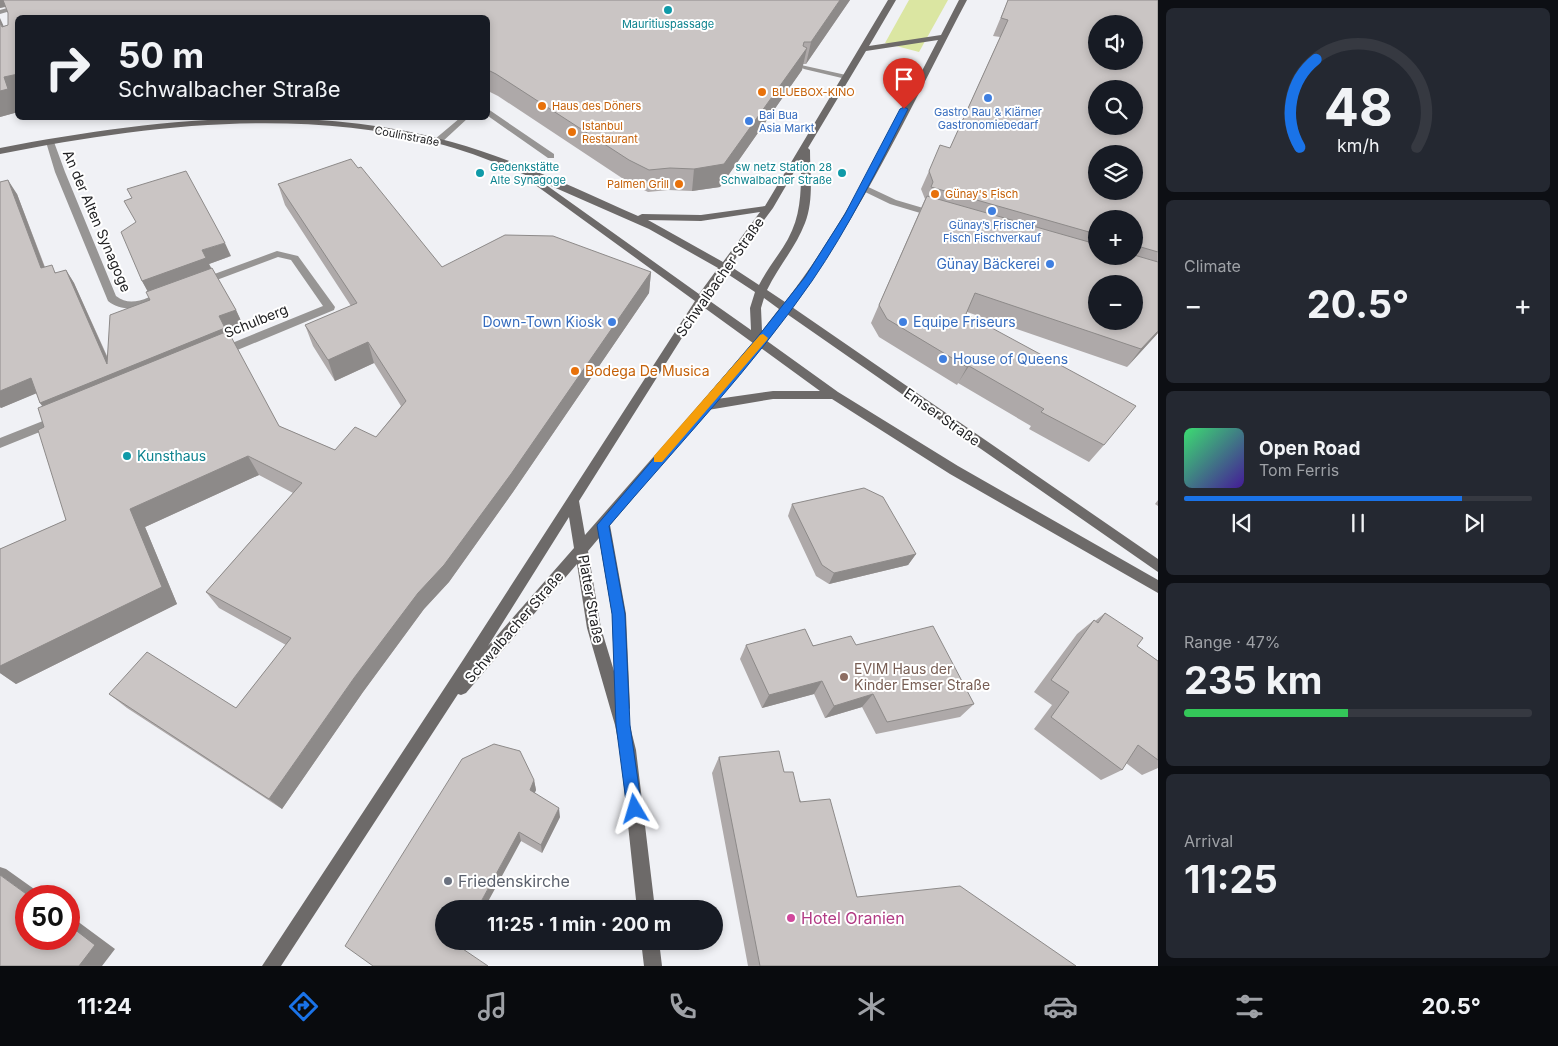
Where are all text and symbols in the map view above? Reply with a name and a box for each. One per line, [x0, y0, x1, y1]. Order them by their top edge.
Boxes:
marker: Mauritiuspassage [662, 4, 674, 16]
map controls [1088, 15, 1143, 330]
button: sound [1088, 15, 1143, 70]
place label: Mauritiuspassage [622, 17, 714, 31]
text: 50 m [118, 34, 204, 76]
icon: right [35, 35, 100, 100]
pin [883, 58, 925, 109]
icon: arrive [890, 65, 918, 93]
text: Schwalbacher Straße [118, 76, 341, 102]
text: 48 [1323, 76, 1393, 139]
button: search [1088, 80, 1143, 135]
place label: BLUEBOX-KINO [772, 85, 855, 99]
marker: BLUEBOX-KINO [756, 86, 768, 98]
marker: Gastro Rau & Klärner Gastronomiebedarf [982, 92, 994, 104]
place label: Haus des Döners [552, 99, 641, 113]
marker: Haus des Döners [536, 100, 548, 112]
place label: Gastro Rau & Klärner Gastronomiebedarf [934, 105, 1042, 132]
place label: Bai Bua Asia Markt [759, 108, 815, 135]
marker: Bai Bua Asia Markt [743, 115, 755, 127]
place label: Istanbul Restaurant [582, 119, 638, 146]
street label: Coulinstraße [373, 123, 441, 149]
marker: Istanbul Restaurant [566, 126, 578, 138]
text: km/h [1337, 135, 1379, 156]
button: layers [1088, 145, 1143, 200]
street label: An der Alten Synagoge [60, 147, 135, 294]
place label: Gedenkstätte Alte Synagoge [490, 160, 566, 187]
place label: sw netz Station 28 Schwalbacher Straße [721, 160, 832, 187]
marker: Gedenkstätte Alte Synagoge [474, 167, 486, 179]
marker: sw netz Station 28 Schwalbacher Straße [836, 167, 848, 179]
place label: Palmen Grill [607, 177, 669, 191]
marker: Palmen Grill [673, 178, 685, 190]
place label: Günay's Fisch [945, 187, 1018, 201]
marker: Günay's Fisch [929, 188, 941, 200]
marker: Günay’s Frischer Fisch Fischverkauf [986, 205, 998, 217]
button: + [1088, 210, 1143, 265]
street label: Schwalbacher Straße [672, 214, 767, 340]
place label: Günay’s Frischer Fisch Fischverkauf [943, 218, 1041, 245]
place label: Günay Bäckerei [936, 255, 1040, 272]
text: Climate [1184, 256, 1241, 276]
marker: Günay Bäckerei [1044, 258, 1056, 270]
button: − [1088, 275, 1143, 330]
text: 20.5° [1307, 281, 1409, 327]
text: − [1184, 288, 1203, 322]
text: + [1513, 288, 1532, 322]
street label: Schulberg [221, 300, 290, 341]
place label: Down-Town Kiosk [482, 313, 602, 330]
place label: Equipe Friseurs [913, 313, 1016, 330]
marker: Down-Town Kiosk [606, 316, 618, 328]
marker: Equipe Friseurs [897, 316, 909, 328]
place label: House of Queens [953, 350, 1068, 367]
marker: House of Queens [937, 353, 949, 365]
place label: Bodega De Musica [585, 362, 710, 379]
marker: Bodega De Musica [569, 365, 581, 377]
street label: Emser Straße [901, 384, 984, 449]
text: Open Road [1259, 437, 1360, 460]
place label: Kunsthaus [137, 447, 206, 464]
marker: Kunsthaus [121, 450, 133, 462]
text: Tom Ferris [1259, 460, 1339, 480]
icon: previous [1228, 509, 1256, 537]
icon: pause [1344, 509, 1372, 537]
icon: next [1460, 509, 1488, 537]
street label: Platter Straße [575, 553, 608, 645]
street label: Schwalbacher Straße [461, 568, 567, 686]
text: Range · 47% [1184, 632, 1281, 652]
text: 235 km [1184, 657, 1322, 703]
place label: EVIM Haus der Kinder Emser Straße [854, 660, 990, 693]
marker: EVIM Haus der Kinder Emser Straße [838, 671, 850, 683]
position arrow [608, 782, 660, 834]
text: Arrival [1184, 831, 1233, 851]
text: 11:25 [1184, 856, 1278, 902]
place label: Friedenskirche [458, 871, 570, 891]
marker: Friedenskirche [442, 875, 454, 887]
speed limit sign: 50 [15, 885, 80, 950]
place label: Hotel Oranien [801, 908, 905, 928]
marker: Hotel Oranien [785, 912, 797, 924]
text: 11:25 · 1 min · 200 m [487, 913, 671, 936]
icon: directions [286, 989, 321, 1024]
icon: music [475, 989, 510, 1024]
icon: phone [665, 989, 700, 1024]
icon: climate [854, 989, 889, 1024]
icon: car [1043, 989, 1078, 1024]
icon: filters [1232, 989, 1267, 1024]
text: 11:24 [77, 993, 132, 1019]
text: 20.5° [1421, 993, 1481, 1019]

